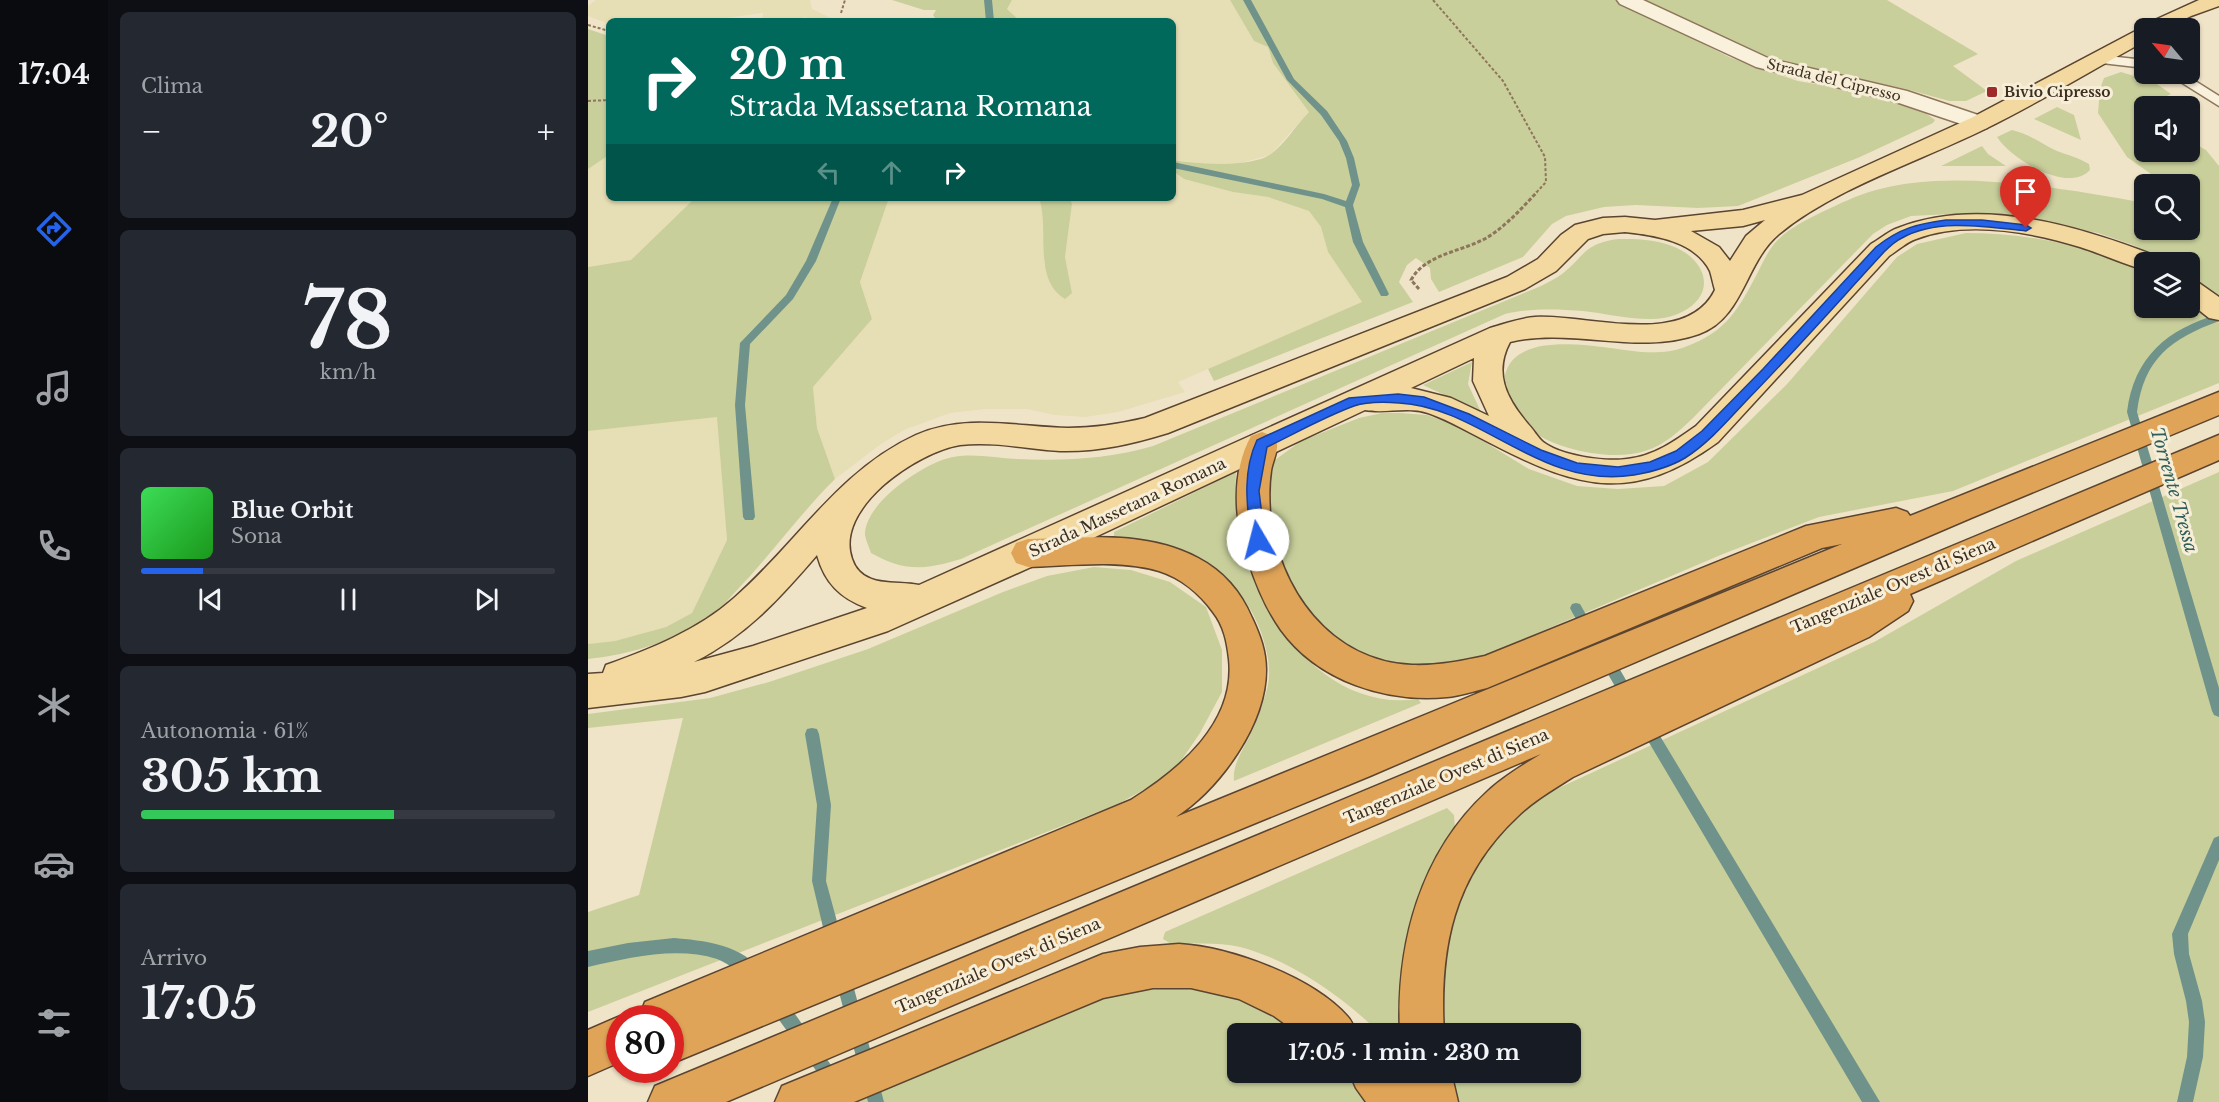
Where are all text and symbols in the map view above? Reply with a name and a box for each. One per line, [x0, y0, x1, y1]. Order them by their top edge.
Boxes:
north arrow [2134, 18, 2200, 84]
map controls [2134, 18, 2200, 318]
text: 20 m [729, 38, 846, 90]
icon: right [630, 42, 708, 120]
street label: Strada del Cipresso [1765, 55, 1903, 105]
text: 17:04 [18, 58, 90, 91]
text: Clima [141, 74, 203, 98]
place label: Bivio Cipresso [2004, 83, 2111, 101]
marker: Bivio Cipresso [1985, 85, 1999, 99]
text: Strada Massetana Romana [729, 90, 1092, 123]
button: sound [2134, 96, 2200, 162]
text: 20° [310, 103, 389, 159]
text: − [141, 111, 162, 152]
text: + [537, 111, 555, 152]
icon: left [812, 156, 845, 189]
icon: ahead [875, 156, 908, 189]
icon: right [938, 156, 971, 189]
pin [2000, 166, 2051, 228]
button: search [2134, 174, 2200, 240]
icon: arrive [2009, 175, 2042, 208]
icon: directions [33, 208, 75, 250]
button: layers [2134, 252, 2200, 318]
text: 78 [303, 272, 393, 369]
text: km/h [320, 360, 376, 384]
icon: music [33, 367, 75, 409]
water label: Torrente Tressa [2146, 425, 2202, 555]
street label: Strada Massetana Romana [1025, 452, 1229, 561]
text: Blue Orbit [231, 497, 353, 524]
position arrow [1226, 508, 1290, 572]
text: Sona [231, 524, 282, 548]
icon: phone [33, 525, 75, 567]
street label: Tangenziale Ovest di Siena [1788, 533, 1998, 637]
icon: previous [194, 583, 227, 616]
icon: pause [332, 583, 365, 616]
icon: next [470, 583, 503, 616]
icon: climate [33, 684, 75, 726]
text: Autonomia · 61% [141, 719, 309, 743]
street label: Tangenziale Ovest di Siena [1341, 724, 1551, 828]
text: 305 km [141, 748, 322, 804]
icon: car [33, 843, 75, 885]
street label: Tangenziale Ovest di Siena [893, 913, 1103, 1017]
text: Arrivo [141, 946, 207, 970]
text: 17:05 [141, 975, 257, 1031]
icon: filters [33, 1002, 75, 1044]
speed limit sign: 80 [606, 1005, 684, 1083]
text: 17:05 · 1 min · 230 m [1288, 1039, 1520, 1066]

